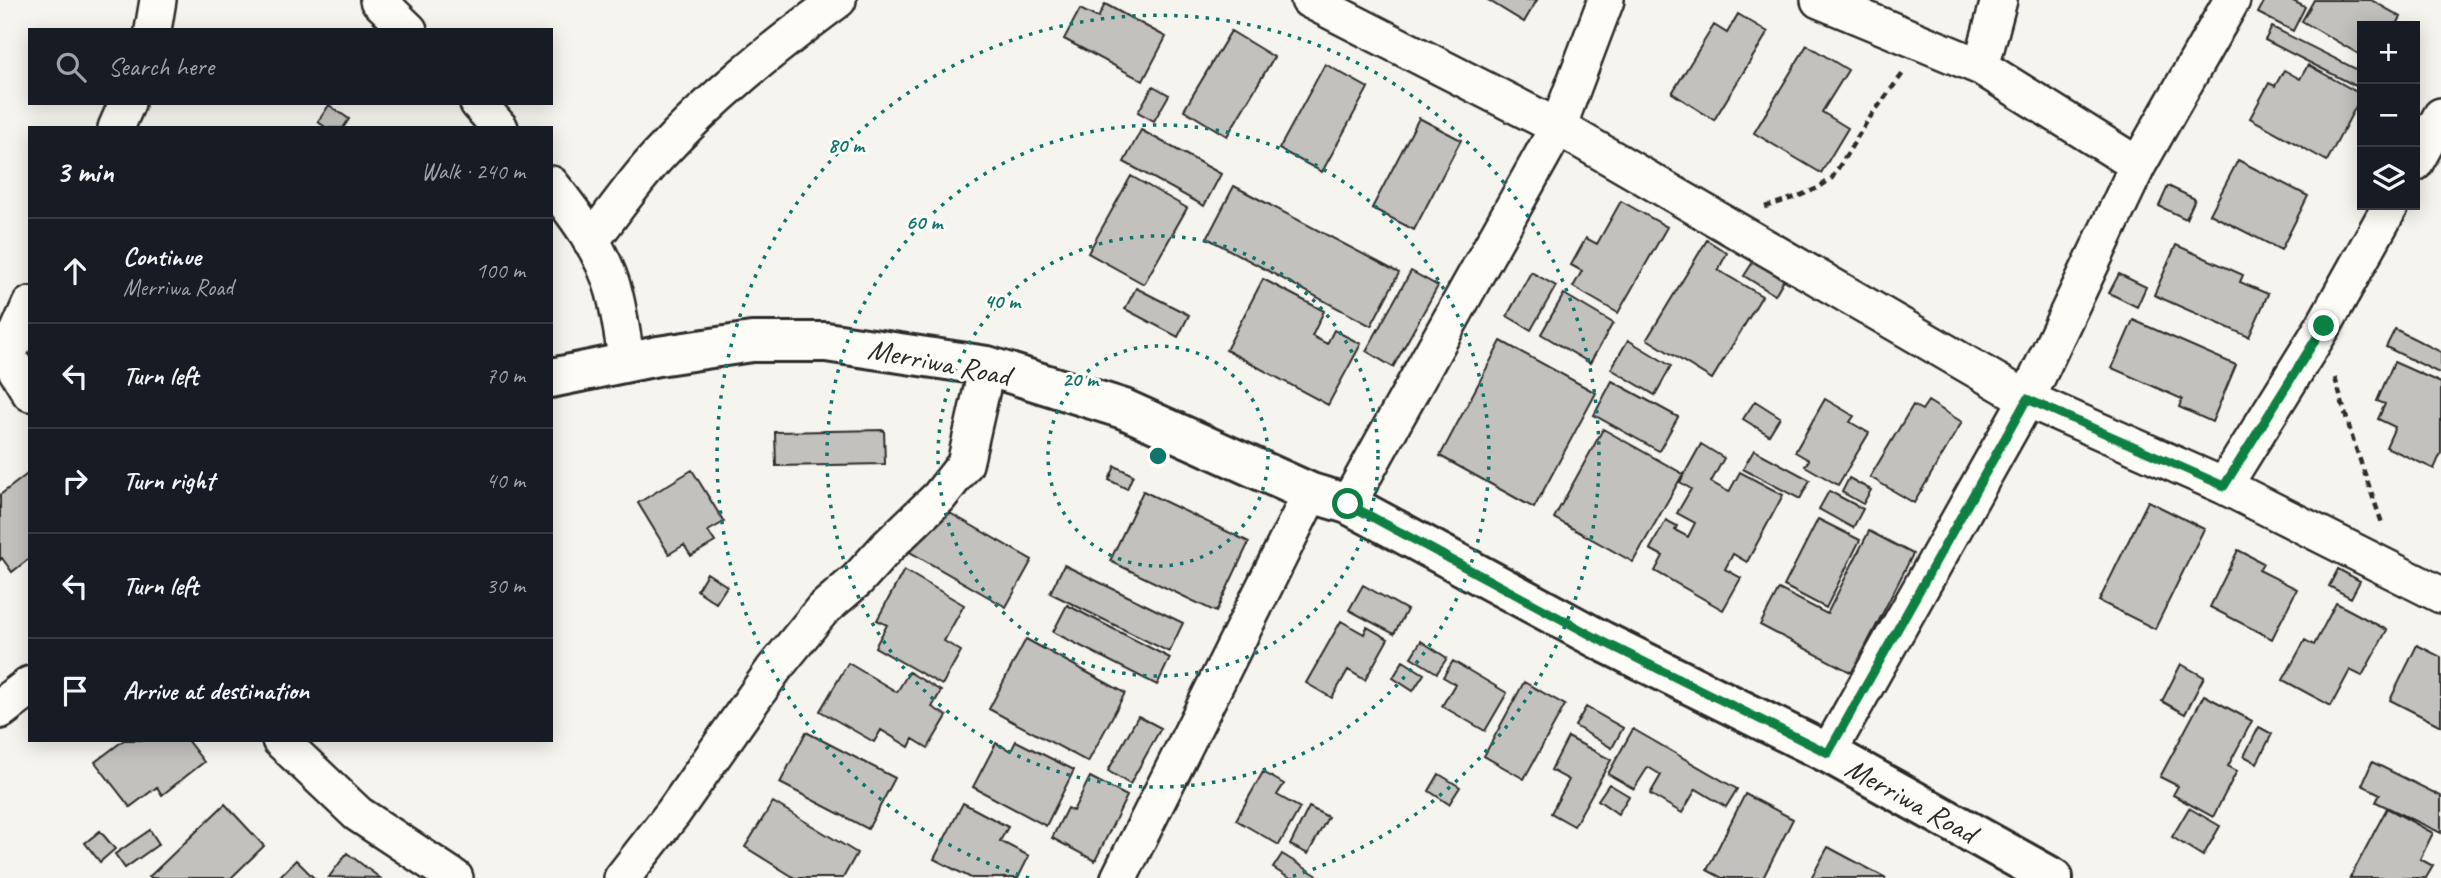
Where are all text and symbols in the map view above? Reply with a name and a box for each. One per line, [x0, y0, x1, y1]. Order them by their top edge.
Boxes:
map controls [2357, 21, 2420, 210]
button: + [2357, 21, 2420, 84]
search box [28, 28, 553, 105]
icon: search [52, 48, 90, 86]
text: Search here [108, 50, 214, 83]
button: − [2357, 84, 2420, 147]
text: 80 m [828, 132, 866, 158]
button: layers [2357, 147, 2420, 210]
text: 3 min [56, 153, 113, 191]
text: Walk · 240 m [421, 157, 525, 186]
text: 60 m [906, 209, 944, 235]
text: Continue [123, 240, 201, 273]
icon: ahead [56, 252, 94, 290]
text: 100 m [476, 256, 525, 285]
text: Merriwa Road [123, 273, 233, 302]
text: 40 m [984, 288, 1022, 314]
route end [2308, 310, 2339, 341]
street label: Merriwa Road [865, 330, 1017, 395]
icon: left [56, 357, 94, 395]
text: Turn left [123, 359, 198, 392]
text: 70 m [486, 361, 525, 390]
text: 20 m [1062, 366, 1100, 392]
centre of rings [1146, 444, 1170, 468]
icon: right [56, 462, 94, 500]
text: Turn right [123, 464, 214, 497]
text: 40 m [486, 466, 525, 495]
route start [1332, 488, 1363, 519]
icon: left [56, 567, 94, 605]
text: Turn left [123, 569, 198, 602]
text: 30 m [486, 571, 525, 600]
icon: arrive [56, 672, 94, 710]
text: Arrive at destination [123, 674, 309, 707]
street label: Merriwa Road [1839, 749, 1987, 854]

